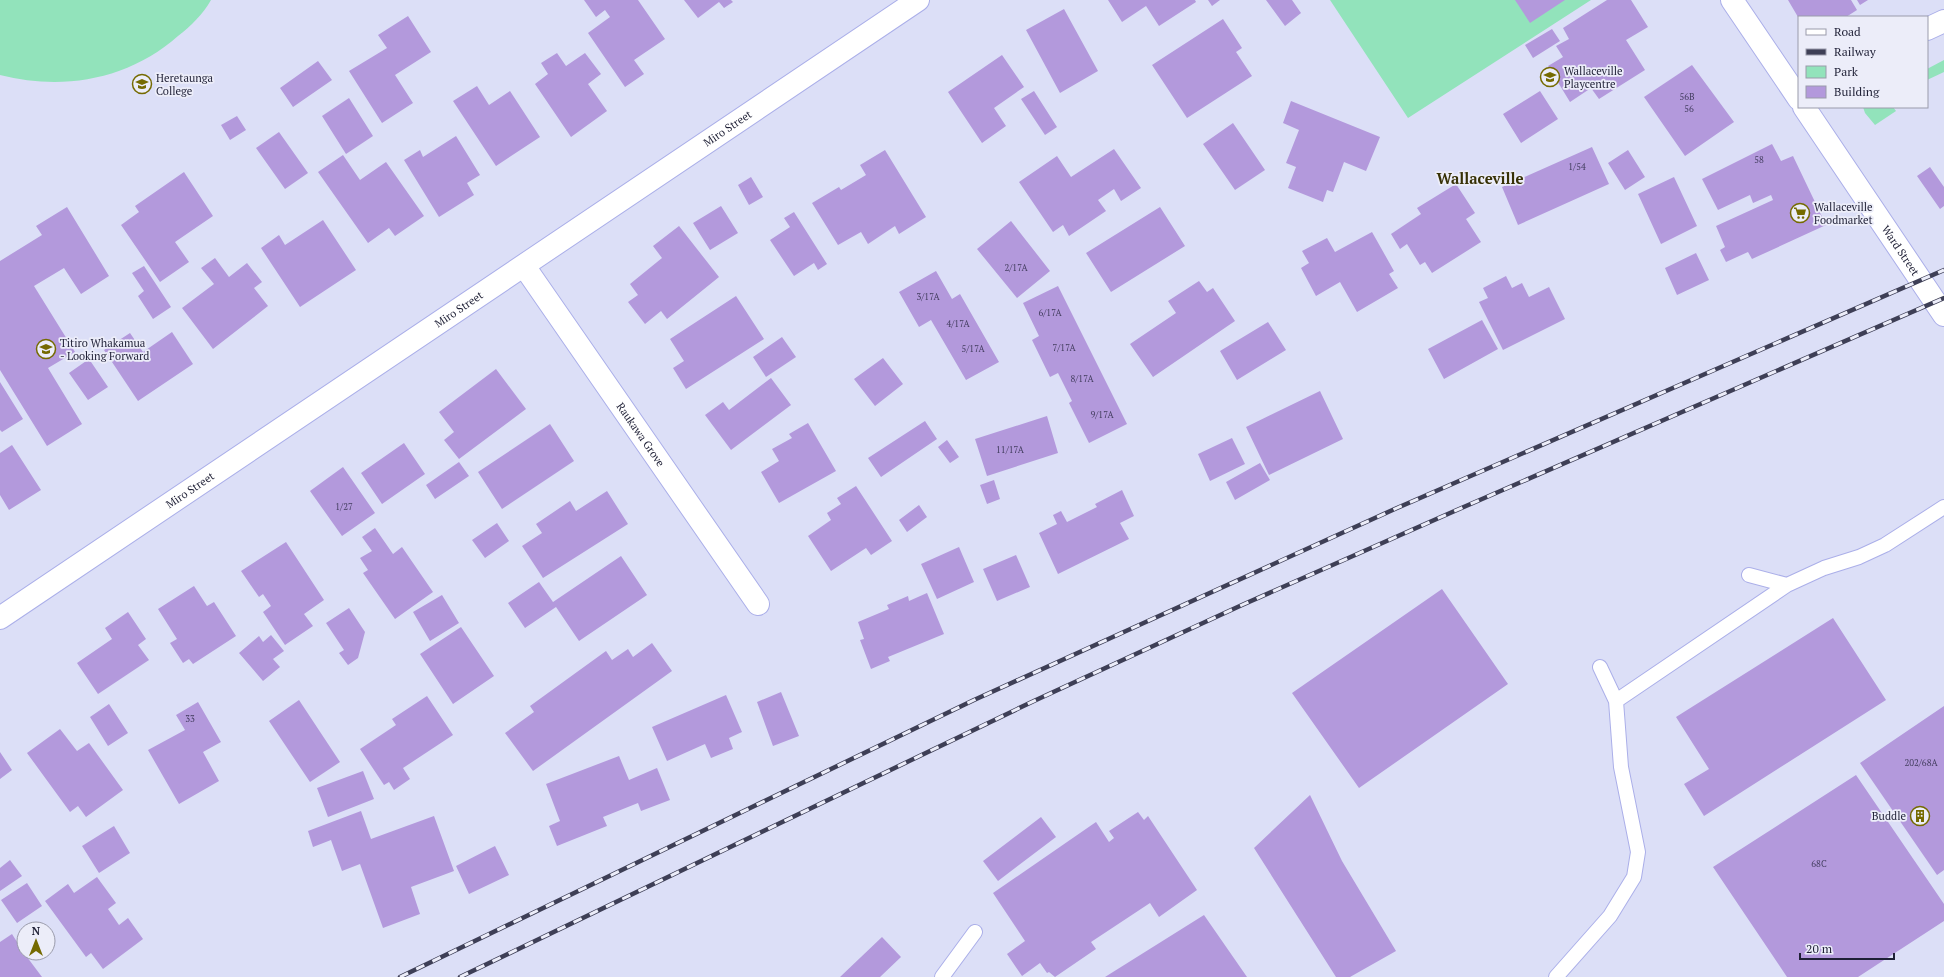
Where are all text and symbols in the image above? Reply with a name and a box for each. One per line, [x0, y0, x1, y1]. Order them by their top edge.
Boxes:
legend [1798, 16, 1928, 108]
text: Road [1834, 24, 1861, 39]
text: Railway [1834, 44, 1877, 59]
place label: Wallaceville Playcentre [1564, 64, 1623, 91]
text: Park [1834, 64, 1859, 79]
school or university icon: Wallaceville Playcentre [1539, 66, 1561, 88]
place label: Heretaunga College [156, 71, 214, 98]
school or university icon: Heretaunga College [131, 73, 153, 95]
text: Building [1834, 84, 1880, 99]
house number: 56B [1679, 91, 1695, 103]
house number: 56 [1684, 103, 1694, 115]
street label: Miro Street [701, 107, 754, 149]
house number: 58 [1754, 154, 1764, 166]
house number: 1/54 [1568, 161, 1586, 173]
district label: Wallaceville [1436, 168, 1524, 188]
place label: Wallaceville Foodmarket [1814, 200, 1873, 227]
supermarket icon: Wallaceville Foodmarket [1789, 202, 1811, 224]
street label: Ward Street [1879, 223, 1922, 278]
house number: 2/17A [1004, 262, 1028, 274]
street label: Miro Street [432, 288, 486, 330]
house number: 3/17A [916, 291, 940, 303]
house number: 6/17A [1038, 307, 1062, 319]
house number: 4/17A [946, 318, 970, 330]
place label: Titiro Whakamua - Looking Forward [60, 336, 149, 363]
school or university icon: Titiro Whakamua - Looking Forward [35, 338, 57, 360]
house number: 7/17A [1052, 342, 1076, 354]
house number: 5/17A [961, 343, 985, 355]
house number: 8/17A [1070, 373, 1094, 385]
street label: Raukawa Grove [614, 400, 668, 470]
house number: 9/17A [1090, 409, 1114, 421]
house number: 11/17A [996, 444, 1025, 456]
street label: Miro Street [163, 469, 217, 511]
house number: 1/27 [335, 501, 353, 513]
house number: 33 [185, 713, 195, 725]
house number: 202/68A [1904, 757, 1938, 769]
building icon: Buddle [1909, 805, 1931, 827]
place label: Buddle [1872, 809, 1906, 823]
house number: 68C [1811, 858, 1827, 870]
north arrow [16, 921, 56, 961]
text: N [32, 924, 41, 938]
scale bar [1800, 935, 1894, 961]
text: 20 m [1806, 941, 1833, 956]

